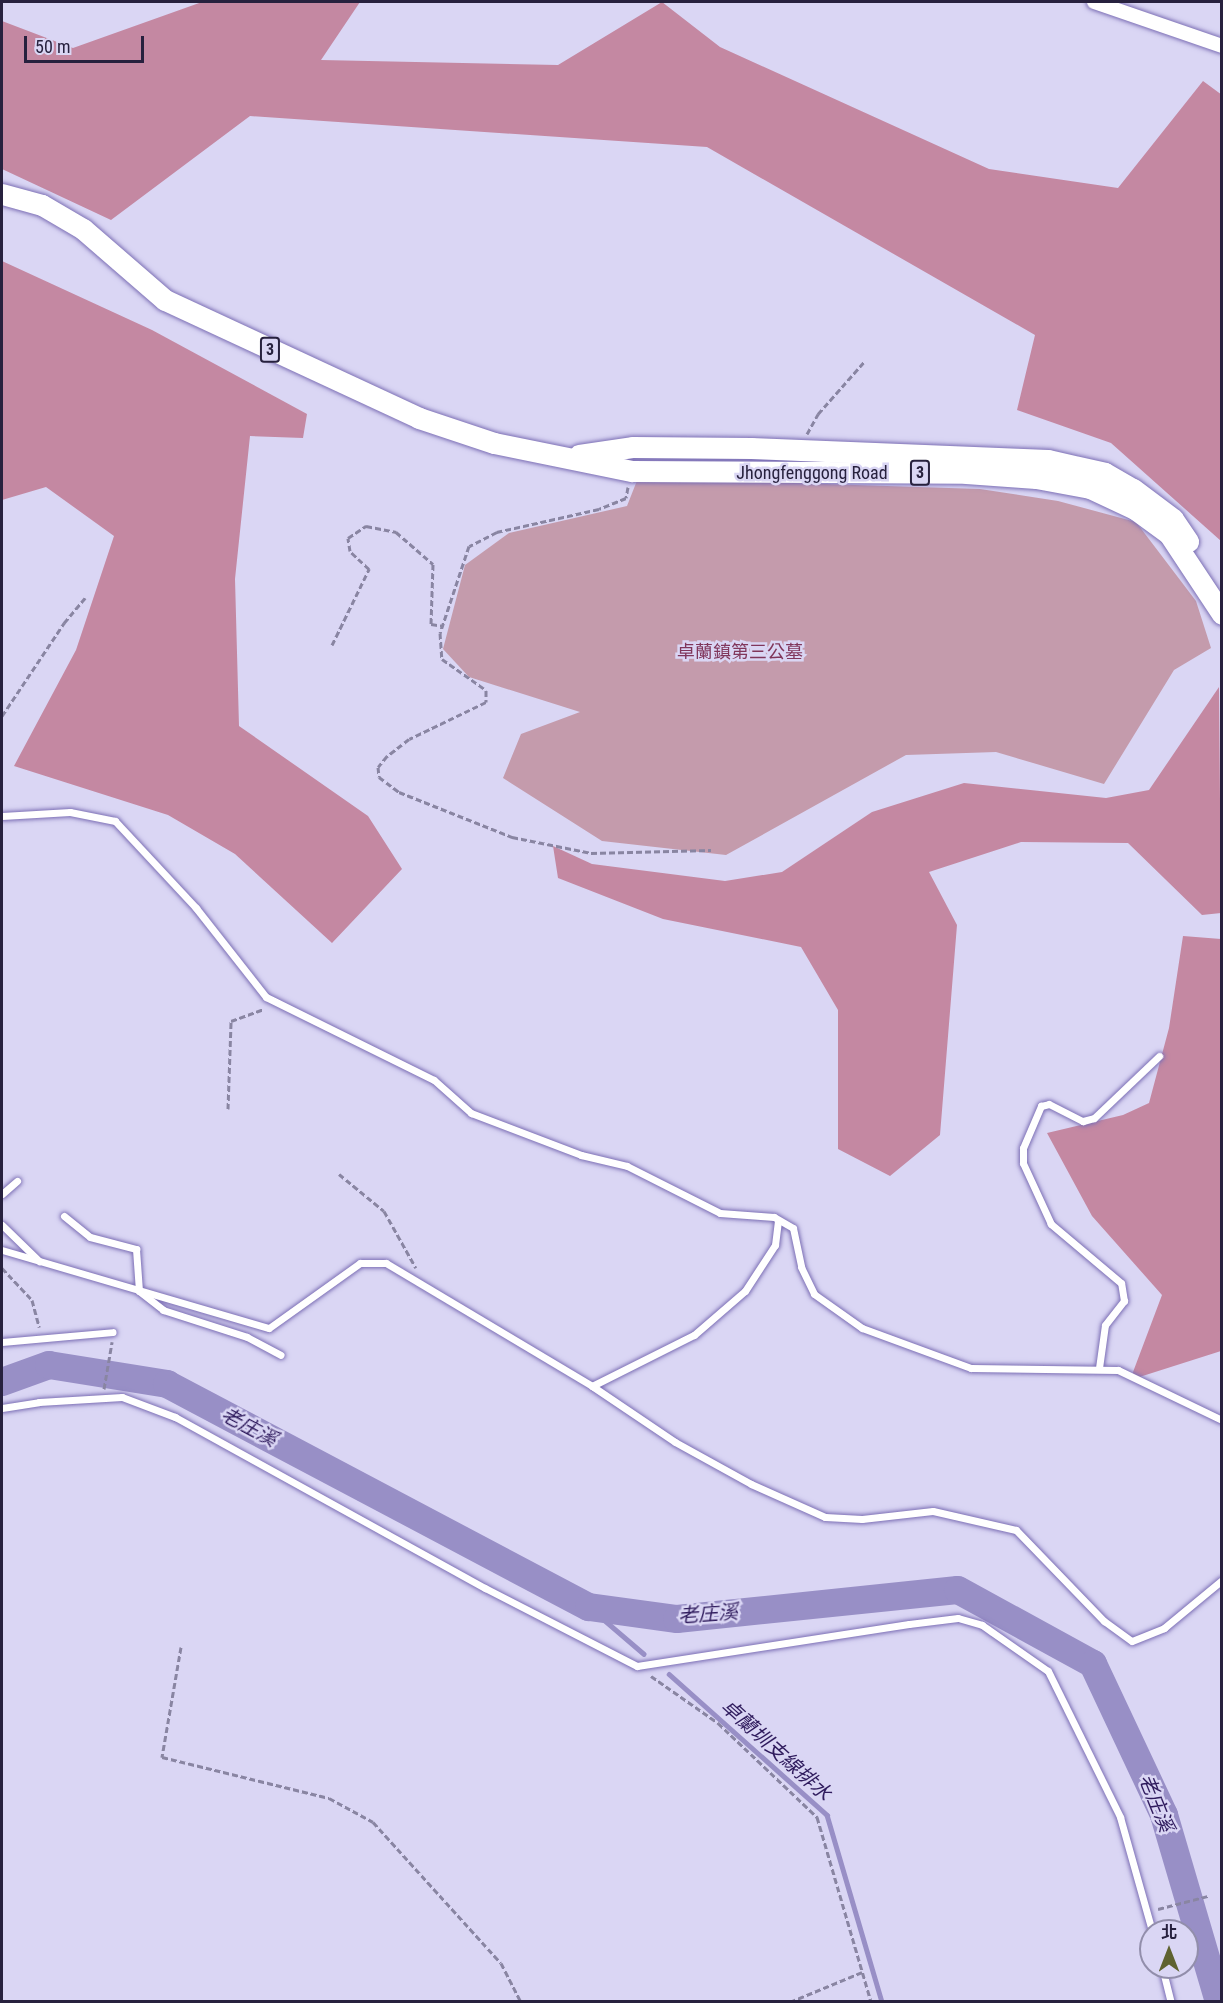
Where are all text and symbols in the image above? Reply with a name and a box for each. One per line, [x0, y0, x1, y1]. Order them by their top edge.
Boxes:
scale bar [27, 24, 147, 62]
text: 50 m [35, 36, 70, 57]
road number: 3 [260, 337, 280, 363]
road number: 3 [910, 460, 930, 486]
street label: Jhongfenggong Road [736, 462, 888, 484]
park label: 卓蘭鎮第三公墓 [677, 641, 803, 663]
water label: 老庄溪 [217, 1402, 281, 1452]
water label: 老庄溪 [677, 1600, 739, 1628]
water label: 卓蘭圳支線排水 [716, 1694, 836, 1806]
water label: 老庄溪 [1134, 1771, 1178, 1835]
north arrow [1139, 1919, 1199, 1979]
text: 北 [1161, 1923, 1177, 1942]

